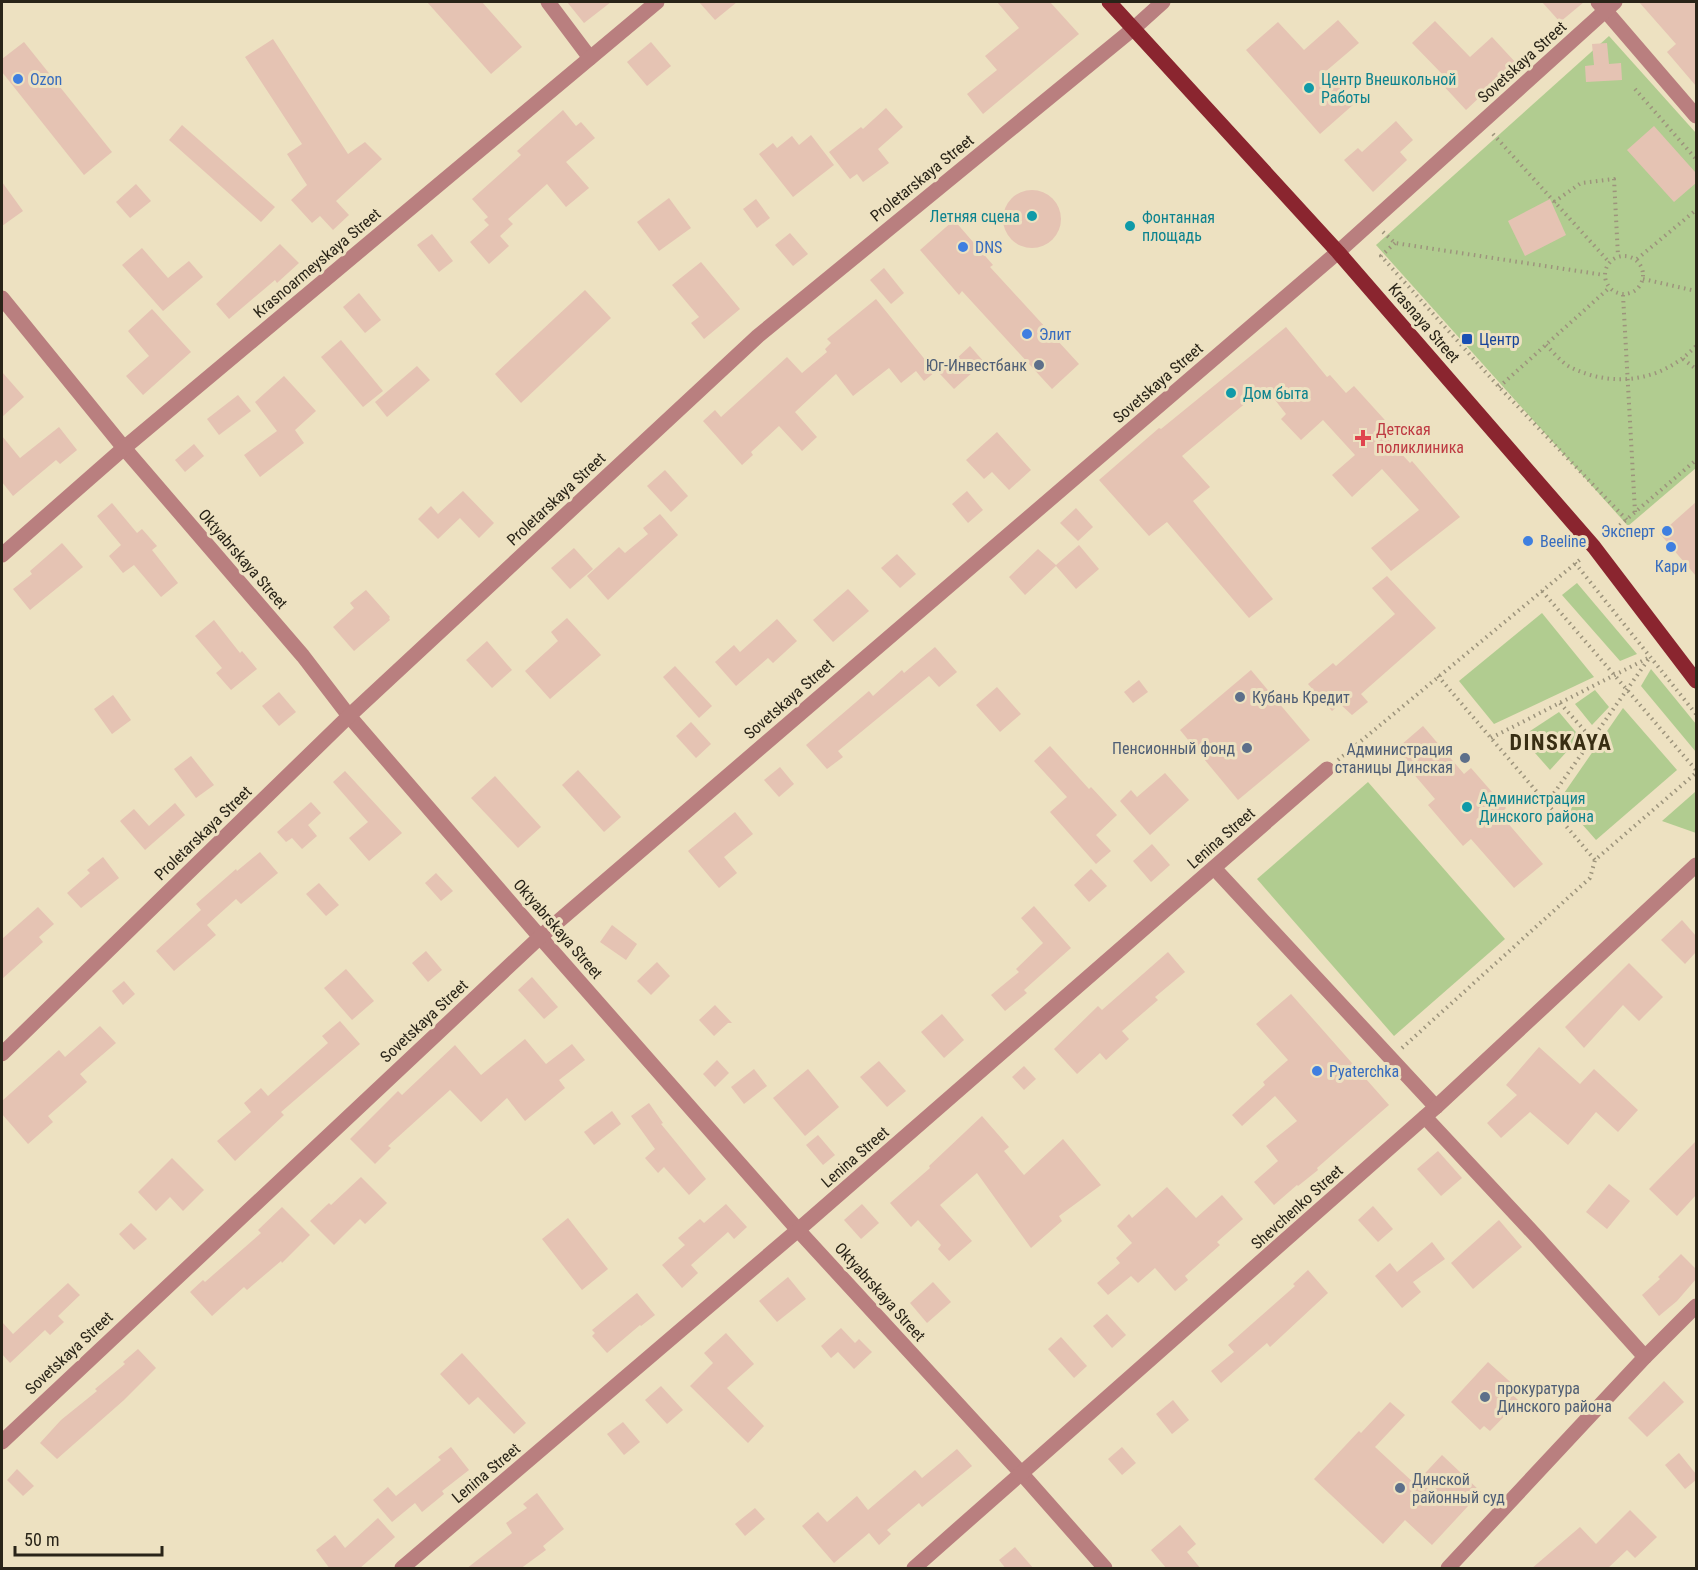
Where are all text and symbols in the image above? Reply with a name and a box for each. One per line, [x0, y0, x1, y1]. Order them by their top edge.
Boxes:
street label: Sovetskaya Street [1474, 17, 1570, 107]
place label: Ozon [30, 70, 62, 89]
place label: Центр Внешкольной Работы [1321, 70, 1456, 107]
marker: Ozon [11, 72, 25, 86]
marker: Центр Внешкольной Работы [1302, 81, 1316, 95]
street label: Proletarskaya Street [866, 130, 978, 226]
street label: Krasnoarmeyskaya Street [250, 204, 385, 322]
place label: Летняя сцена [930, 207, 1020, 226]
place label: Фонтанная площадь [1142, 208, 1215, 245]
marker: Летняя сцена [1025, 209, 1039, 223]
marker: Фонтанная площадь [1123, 219, 1137, 233]
place label: DNS [975, 238, 1002, 257]
marker: DNS [956, 240, 970, 254]
street label: Krasnaya Street [1384, 279, 1464, 367]
place label: Элит [1039, 325, 1072, 344]
marker: Элит [1020, 327, 1034, 341]
place label: Центр [1479, 330, 1520, 349]
marker: Центр [1460, 332, 1474, 346]
street label: Sovetskaya Street [1109, 339, 1207, 427]
place label: Юг-Инвестбанк [926, 356, 1027, 375]
marker: Юг-Инвестбанк [1032, 358, 1046, 372]
place label: Дом быта [1243, 384, 1309, 403]
marker: Дом быта [1224, 386, 1238, 400]
place label: Детская поликлиника [1376, 420, 1464, 457]
marker: Детская поликлиника [1354, 429, 1372, 447]
street label: Proletarskaya Street [503, 448, 609, 549]
street label: Oktyabrskaya Street [195, 505, 292, 613]
place label: Эксперт [1601, 522, 1655, 541]
marker: Эксперт [1660, 524, 1674, 538]
place label: Beeline [1540, 532, 1586, 551]
marker: Beeline [1521, 534, 1535, 548]
marker: Кари [1664, 540, 1678, 554]
place label: Кари [1655, 557, 1687, 576]
street label: Sovetskaya Street [740, 655, 838, 743]
place label: Кубань Кредит [1252, 688, 1350, 707]
marker: Кубань Кредит [1233, 690, 1247, 704]
district label: DINSKAYA [1510, 730, 1612, 755]
place label: Пенсионный фонд [1112, 739, 1235, 758]
place label: Администрация станицы Динская [1335, 740, 1453, 777]
marker: Пенсионный фонд [1240, 741, 1254, 755]
marker: Администрация станицы Динская [1458, 751, 1472, 765]
street label: Proletarskaya Street [151, 782, 256, 884]
place label: Администрация Динского района [1479, 789, 1594, 826]
marker: Администрация Динского района [1460, 800, 1474, 814]
street label: Lenina Street [1183, 803, 1259, 872]
street label: Oktyabrskaya Street [510, 875, 607, 983]
street label: Sovetskaya Street [376, 975, 472, 1066]
place label: Pyaterchka [1329, 1062, 1399, 1081]
marker: Pyaterchka [1310, 1064, 1324, 1078]
street label: Lenina Street [817, 1122, 893, 1191]
street label: Shevchenko Street [1247, 1161, 1347, 1253]
street label: Oktyabrskaya Street [831, 1239, 929, 1345]
street label: Sovetskaya Street [21, 1307, 117, 1398]
place label: прокуратура Динского района [1497, 1379, 1612, 1416]
marker: прокуратура Динского района [1478, 1390, 1492, 1404]
street label: Lenina Street [448, 1439, 524, 1507]
place label: Динской районный суд [1412, 1470, 1505, 1507]
marker: Динской районный суд [1393, 1481, 1407, 1495]
scale bar [15, 1519, 162, 1557]
text: 50 m [24, 1529, 59, 1550]

